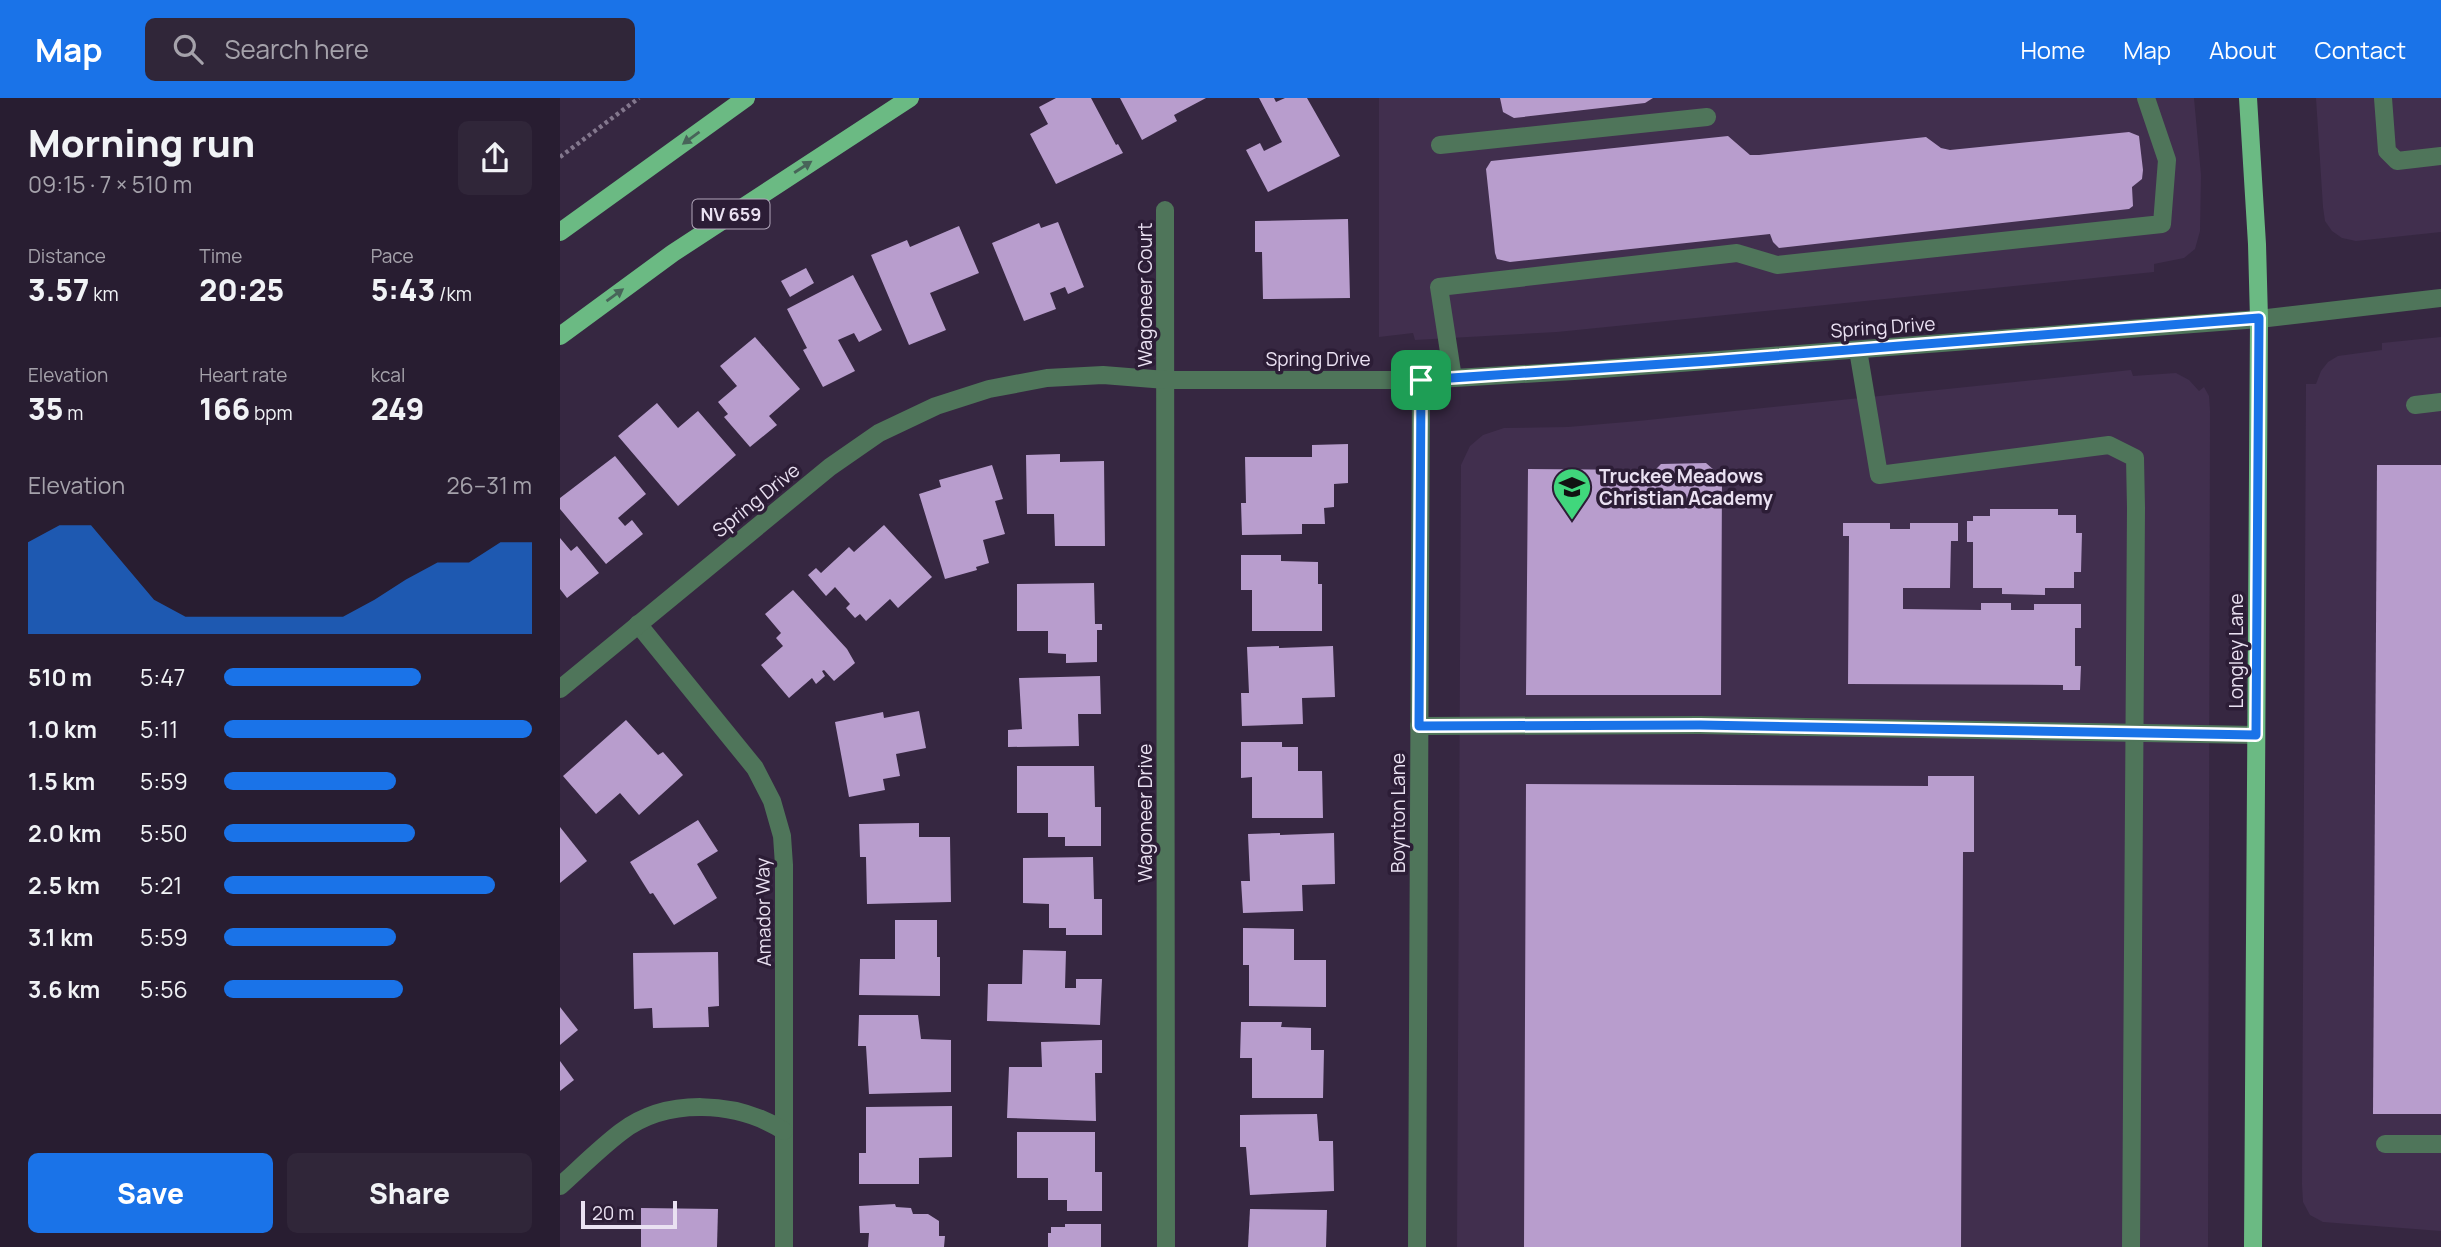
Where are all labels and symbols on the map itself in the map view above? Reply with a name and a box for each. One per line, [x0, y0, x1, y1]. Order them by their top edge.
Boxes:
one-way arrow [681, 131, 700, 145]
one-way arrow [794, 160, 812, 174]
road number: NV 659 [692, 200, 770, 229]
street label: Wagoneer Court [1132, 223, 1158, 367]
one-way arrow [606, 289, 624, 303]
street label: Spring Drive [1830, 310, 1936, 344]
street label: Spring Drive [1265, 346, 1371, 372]
pin [1391, 350, 1451, 410]
street label: Spring Drive [707, 457, 805, 543]
place label: Truckee Meadows Christian Academy [1599, 463, 1773, 511]
school or university icon: Truckee Meadows Christian Academy [1551, 466, 1593, 521]
street label: Longley Lane [2223, 593, 2249, 709]
street label: Wagoneer Drive [1132, 744, 1158, 882]
street label: Boynton Lane [1385, 753, 1411, 873]
street label: Amador Way [749, 857, 777, 967]
scale bar [581, 1198, 677, 1230]

